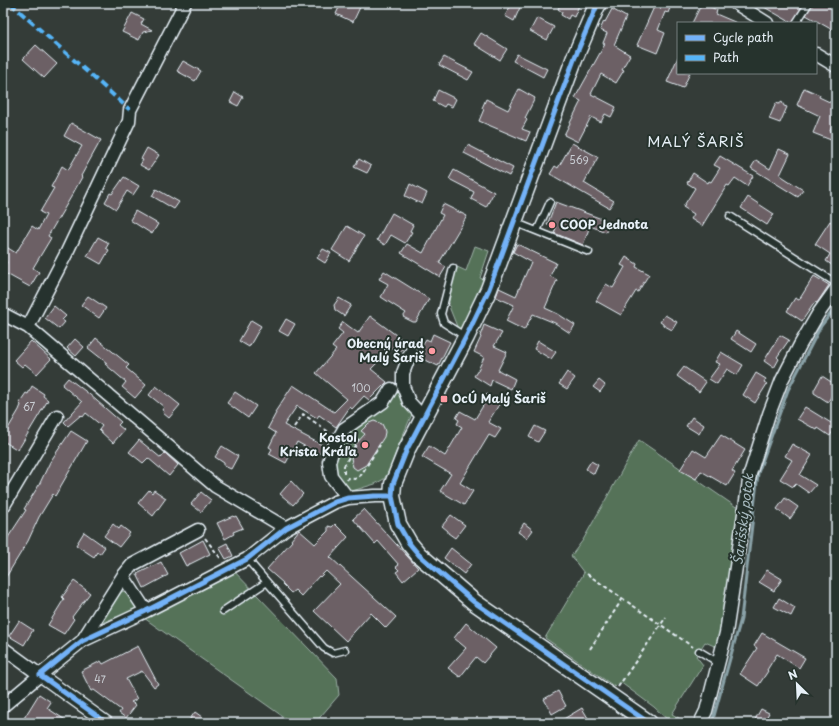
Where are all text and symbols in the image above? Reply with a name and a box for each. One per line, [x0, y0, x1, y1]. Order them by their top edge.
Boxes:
legend [677, 22, 817, 74]
text: Cycle path [713, 28, 774, 46]
text: Path [713, 48, 739, 66]
district label: MALÝ ŠARIŠ [647, 131, 745, 152]
house number: 569 [569, 152, 589, 167]
place label: COOP Jednota [560, 215, 648, 233]
marker: COOP Jednota [547, 220, 557, 230]
place label: Obecný úrad Malý Šariš [347, 334, 424, 366]
marker: Obecný úrad Malý Šariš [427, 346, 437, 356]
house number: 100 [351, 380, 371, 395]
place label: OcÚ Malý Šariš [452, 389, 546, 407]
marker: OcÚ Malý Šariš [439, 394, 449, 404]
house number: 67 [23, 399, 35, 414]
place label: Kostol Krista Kráľa [280, 428, 358, 460]
marker: Kostol Krista Kráľa [360, 440, 370, 450]
water label: Šarišský potok [727, 471, 758, 566]
north arrow [777, 664, 817, 704]
text: N [785, 665, 800, 684]
house number: 47 [94, 671, 107, 686]

